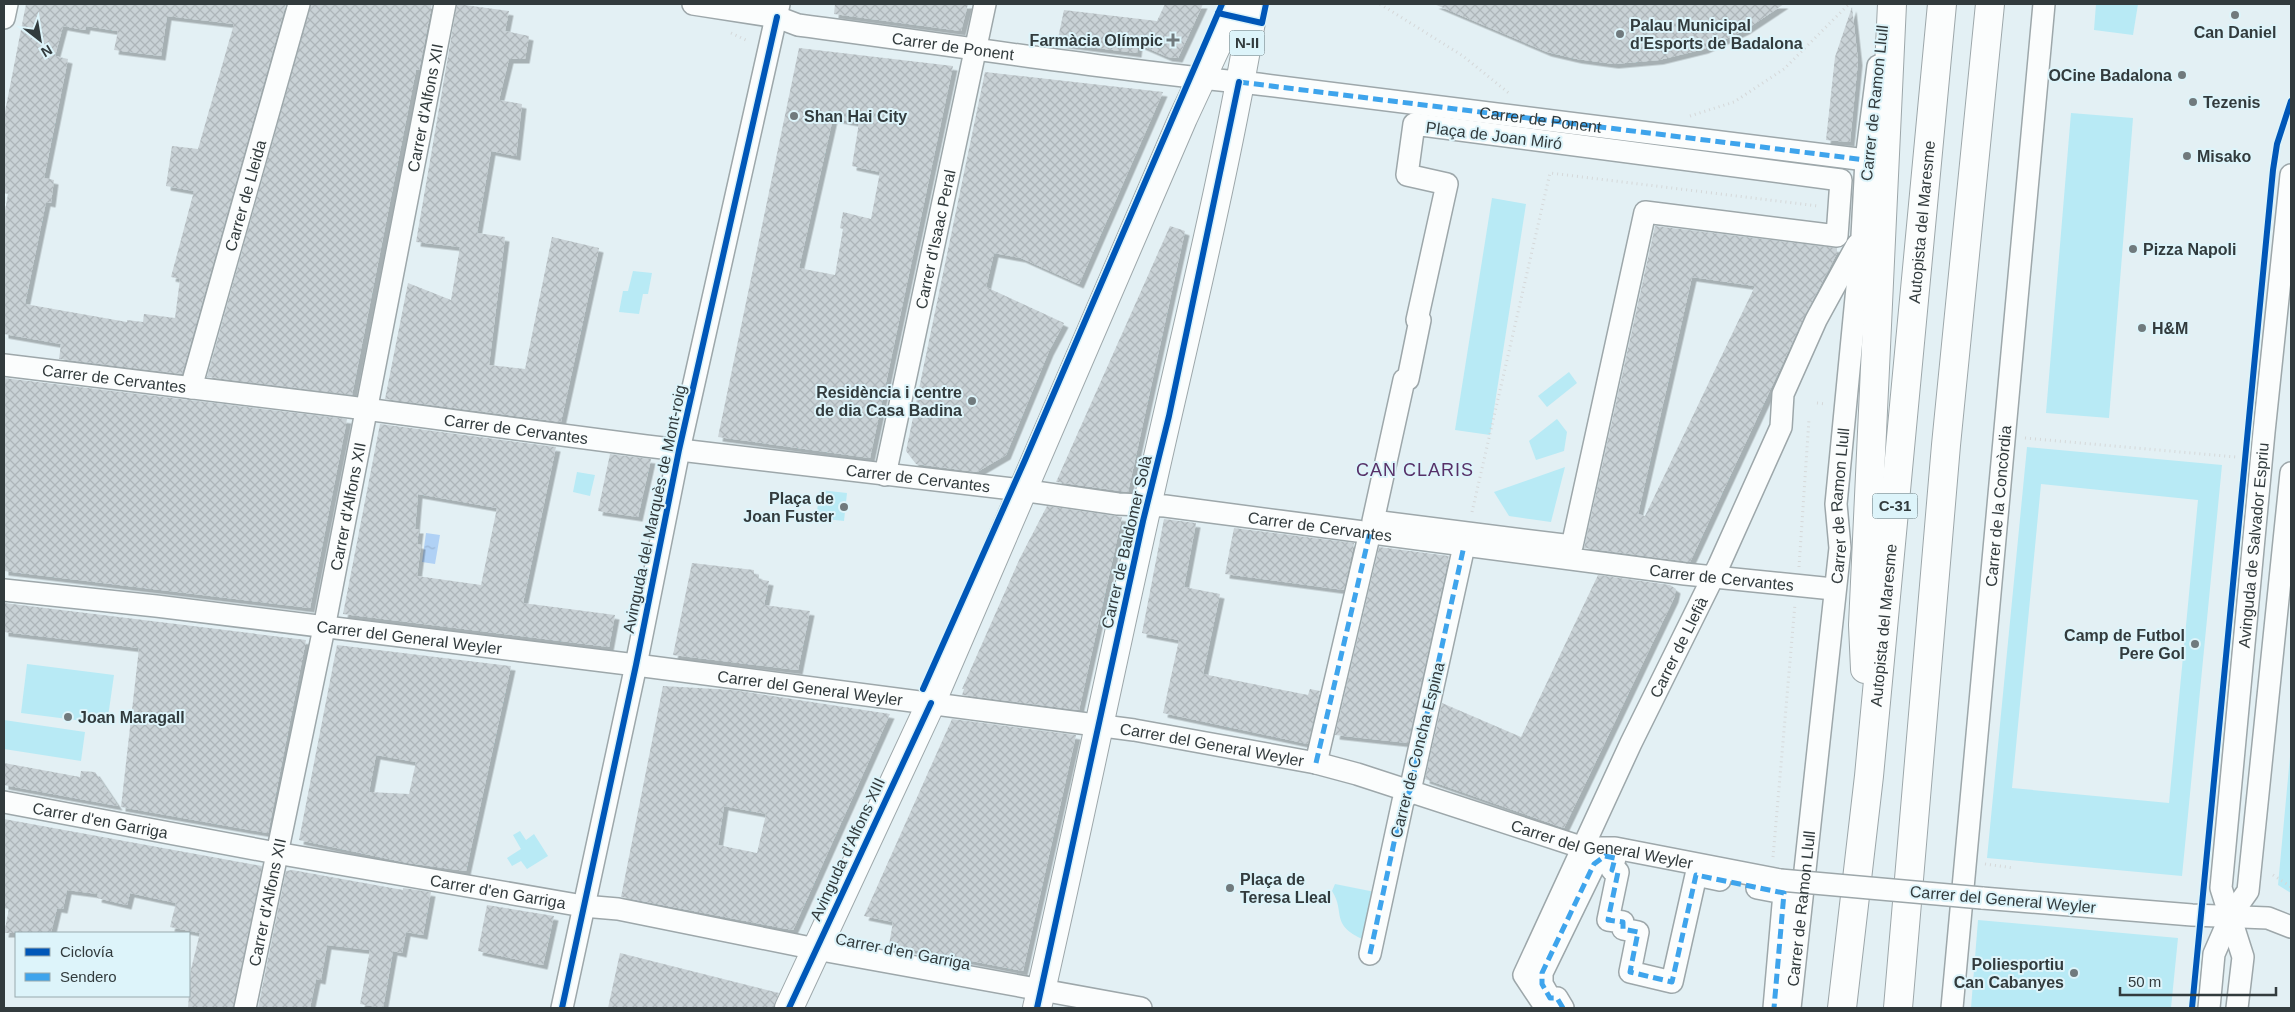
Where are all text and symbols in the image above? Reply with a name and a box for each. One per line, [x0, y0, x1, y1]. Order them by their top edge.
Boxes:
marker: Can Daniel [2229, 9, 2241, 21]
north arrow [15, 15, 65, 65]
place label: Palau Municipal d'Esports de Badalona [1630, 17, 1803, 52]
street label: Carrer de Ramon Llull [1858, 24, 1891, 182]
place label: Can Daniel [2194, 24, 2276, 41]
marker: Palau Municipal d'Esports de Badalona [1614, 28, 1626, 40]
street label: Carrer de Ponent [891, 30, 1016, 63]
road number: N-II [1230, 30, 1264, 56]
place label: Farmàcia Olímpic [1030, 32, 1163, 49]
marker: Farmàcia Olímpic [1167, 34, 1179, 46]
text: N [38, 42, 55, 61]
street label: Carrer d'Alfons XII [405, 42, 446, 173]
place label: OCine Badalona [2048, 67, 2172, 84]
marker: OCine Badalona [2176, 69, 2188, 81]
place label: Tezenis [2203, 94, 2261, 111]
marker: Tezenis [2187, 96, 2199, 108]
street label: Carrer de Ponent [1478, 104, 1603, 136]
place label: Shan Hai City [804, 108, 907, 125]
marker: Shan Hai City [788, 110, 800, 122]
street label: Plaça de Joan Miró [1425, 119, 1563, 152]
street label: Carrer de Lleida [222, 138, 269, 253]
street label: Autopista del Maresme [1906, 140, 1938, 304]
place label: Misako [2197, 148, 2251, 165]
marker: Misako [2181, 150, 2193, 162]
street label: Carrer d'Isaac Peral [912, 168, 959, 311]
place label: Pizza Napoli [2143, 241, 2236, 258]
marker: Pizza Napoli [2127, 243, 2139, 255]
place label: H&M [2152, 320, 2188, 337]
marker: H&M [2136, 322, 2148, 334]
street label: Carrer de Cervantes [41, 362, 187, 396]
street label: Avinguda del Marquès de Mont-roig [620, 384, 689, 635]
place label: Residència i centre de dia Casa Badina [815, 384, 962, 419]
marker: Residència i centre de dia Casa Badina [966, 395, 978, 407]
street label: Carrer de Cervantes [443, 411, 589, 447]
street label: Carrer de la Concòrdia [1983, 425, 2014, 588]
street label: Carrer de Ramon Llull [1828, 427, 1852, 585]
street label: Carrer d'Alfons XII [327, 441, 369, 572]
street label: Avinguda de Salvador Espriu [2236, 442, 2272, 649]
street label: Carrer de Baldomer Solà [1098, 454, 1155, 630]
district label: CAN CLARIS [1356, 460, 1474, 480]
street label: Carrer de Cervantes [845, 462, 991, 495]
place label: Plaça de Joan Fuster [743, 490, 834, 525]
road number: C-31 [1872, 494, 1918, 518]
marker: Plaça de Joan Fuster [838, 501, 850, 513]
street label: Carrer de Cervantes [1247, 509, 1393, 545]
street label: Autopista del Maresme [1868, 543, 1900, 708]
street label: Carrer de Cervantes [1648, 561, 1795, 594]
street label: Carrer de Llefià [1647, 594, 1711, 701]
street label: Carrer del General Weyler [316, 618, 503, 658]
place label: Camp de Futbol Pere Gol [2064, 627, 2185, 662]
marker: Camp de Futbol Pere Gol [2189, 638, 2201, 650]
street label: Carrer de Concha Espina [1387, 660, 1448, 840]
street label: Carrer del General Weyler [716, 668, 904, 709]
place label: Joan Maragall [78, 709, 185, 726]
marker: Joan Maragall [62, 711, 74, 723]
street label: Carrer del General Weyler [1119, 720, 1306, 770]
street label: Avinguda d'Alfons XIII [807, 775, 888, 923]
street label: Carrer d'en Garriga [31, 800, 169, 842]
street label: Carrer del General Weyler [1509, 817, 1695, 872]
street label: Carrer de Ramon Llull [1784, 830, 1818, 987]
street label: Carrer d'Alfons XII [246, 837, 289, 968]
place label: Plaça de Teresa Lleal [1240, 871, 1331, 906]
street label: Carrer d'en Garriga [429, 872, 567, 912]
marker: Plaça de Teresa Lleal [1224, 882, 1236, 894]
street label: Carrer del General Weyler [1909, 883, 2097, 916]
street label: Carrer d'en Garriga [834, 930, 972, 973]
legend [15, 932, 190, 997]
text: Ciclovía [60, 943, 114, 960]
place label: Poliesportiu Can Cabanyes [1954, 956, 2064, 991]
scale bar [2120, 964, 2276, 996]
marker: Poliesportiu Can Cabanyes [2068, 967, 2080, 979]
text: Sendero [60, 968, 117, 985]
text: 50 m [2128, 973, 2161, 990]

